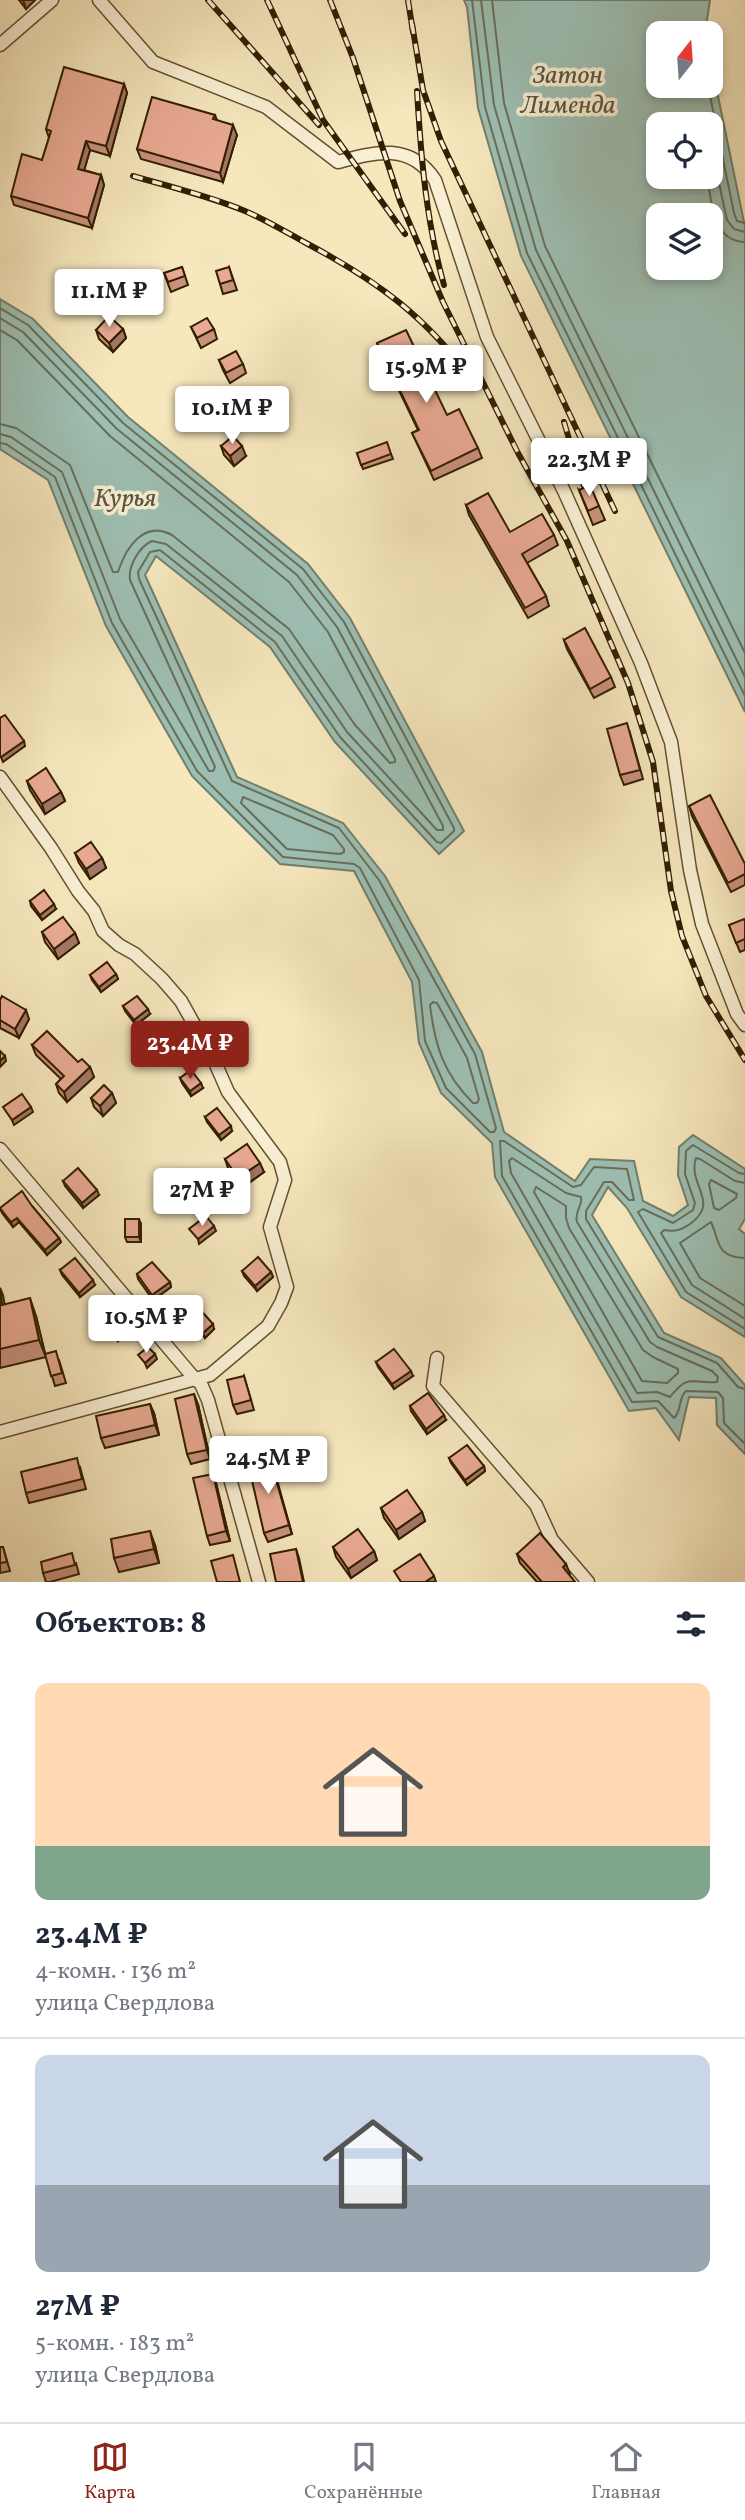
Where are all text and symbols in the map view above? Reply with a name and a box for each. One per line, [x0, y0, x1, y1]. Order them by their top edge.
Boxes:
north arrow [646, 21, 723, 98]
map controls [646, 21, 723, 280]
water label: Затон Лименда [519, 58, 616, 124]
button: locate [646, 112, 723, 189]
button: layers [646, 203, 723, 280]
pin: 11.1M ₽ [44, 270, 174, 329]
text: 11.1M ₽ [71, 276, 147, 308]
pin: 15.9M ₽ [361, 346, 491, 405]
text: 15.9M ₽ [385, 352, 467, 384]
pin: 10.1M ₽ [167, 386, 297, 446]
text: 10.1M ₽ [191, 393, 273, 425]
pin: 22.3M ₽ [524, 438, 654, 498]
text: 22.3M ₽ [547, 445, 631, 477]
water label: Курья [94, 481, 156, 517]
pin: 23.4M ₽ [125, 1021, 255, 1081]
text: 23.4M ₽ [147, 1028, 233, 1060]
pin: 27M ₽ [153, 1168, 251, 1228]
text: 27M ₽ [169, 1175, 235, 1207]
pin: 10.5M ₽ [81, 1296, 211, 1355]
text: 10.5M ₽ [104, 1302, 188, 1334]
pin: 24.5M ₽ [203, 1436, 333, 1496]
text: 24.5M ₽ [225, 1443, 311, 1475]
text: Объектов: 8 [35, 1603, 207, 1645]
icon: filters [672, 1605, 710, 1643]
icon: home [310, 1729, 436, 1855]
text: 23.4M ₽ [35, 1914, 148, 1956]
text: 4-комн. · 136 m² [35, 1956, 196, 1988]
text: улица Свердлова [35, 1988, 215, 2020]
icon: home [310, 2101, 436, 2227]
text: 27M ₽ [35, 2286, 120, 2328]
text: 5-комн. · 183 m² [35, 2328, 194, 2360]
text: улица Свердлова [35, 2360, 215, 2392]
tab: Карта [84, 2438, 136, 2506]
tab: Сохранённые [304, 2438, 423, 2506]
tab: Главная [591, 2438, 661, 2506]

